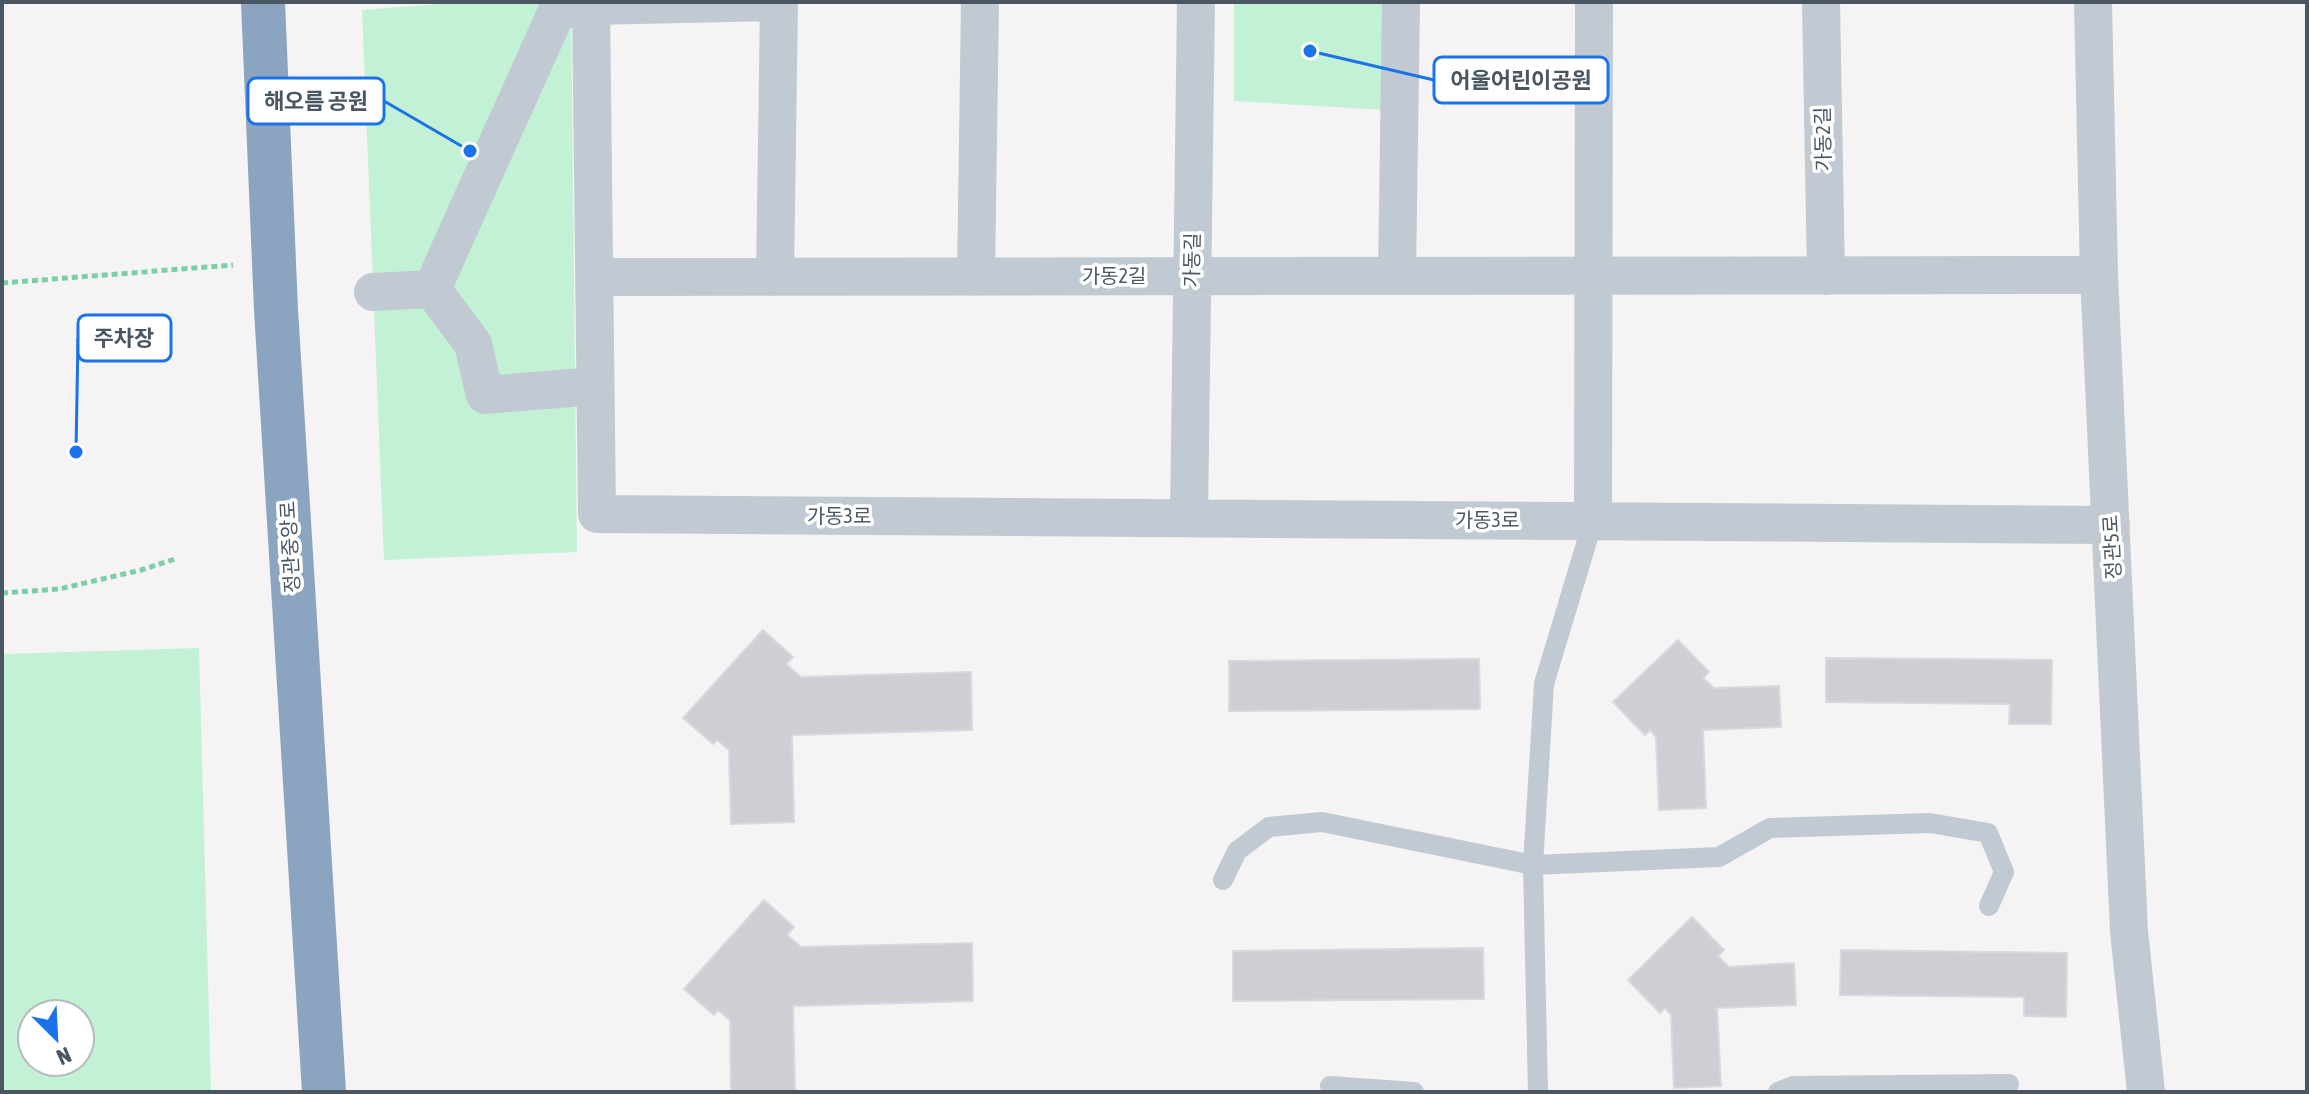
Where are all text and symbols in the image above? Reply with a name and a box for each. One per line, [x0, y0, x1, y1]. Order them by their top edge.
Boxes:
callout: 어울어린이공원 [1434, 57, 1608, 103]
text: 어울어린이공원 [1450, 67, 1592, 93]
callout: 해오름 공원 [248, 78, 384, 124]
text: 해오름 공원 [264, 88, 368, 114]
street label: 가동2길 [1810, 107, 1835, 172]
street label: 가동길 [1180, 232, 1203, 288]
street label: 가동2길 [1082, 264, 1146, 287]
callout: 주차장 [78, 315, 171, 361]
text: 주차장 [94, 325, 154, 351]
street label: 정관중앙로 [276, 500, 303, 594]
street label: 가동3로 [807, 504, 871, 527]
street label: 가동3로 [1455, 508, 1519, 531]
street label: 정관5로 [2098, 514, 2125, 580]
north arrow [16, 998, 96, 1078]
text: N [53, 1042, 75, 1071]

